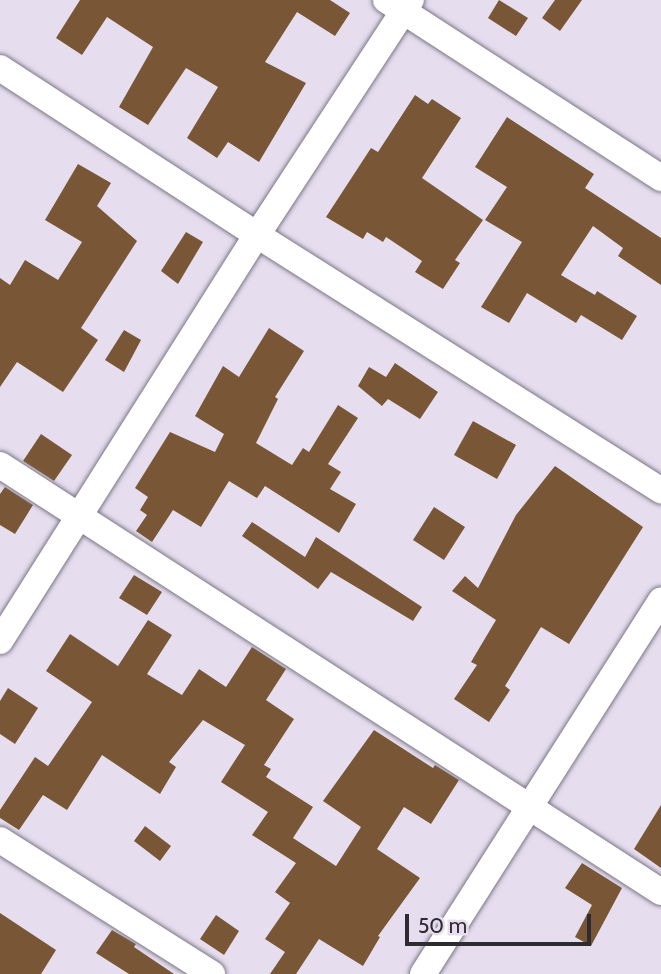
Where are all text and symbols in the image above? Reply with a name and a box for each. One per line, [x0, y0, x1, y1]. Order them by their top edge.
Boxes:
scale bar [409, 900, 594, 944]
text: 50 m [418, 913, 467, 938]

